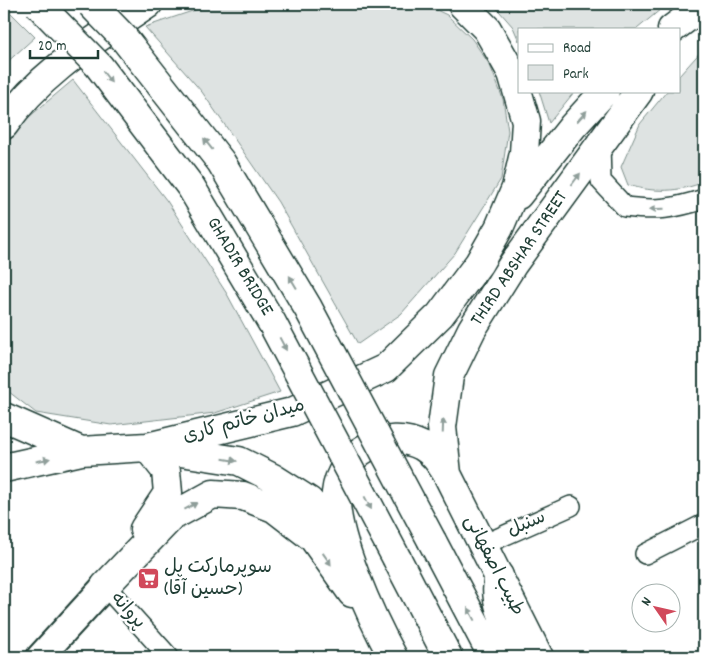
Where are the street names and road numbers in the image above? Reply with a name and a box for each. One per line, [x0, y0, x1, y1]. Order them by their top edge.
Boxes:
street label: THIRD ABSHAR STREET [465, 186, 576, 332]
street label: GHADIR BRIDGE [199, 212, 279, 322]
street label: میدان خاتم کاری [180, 393, 308, 451]
street label: سنبل [503, 505, 551, 545]
street label: طبیب اصفهانی [456, 511, 530, 621]
street label: پروانه [103, 586, 151, 636]

